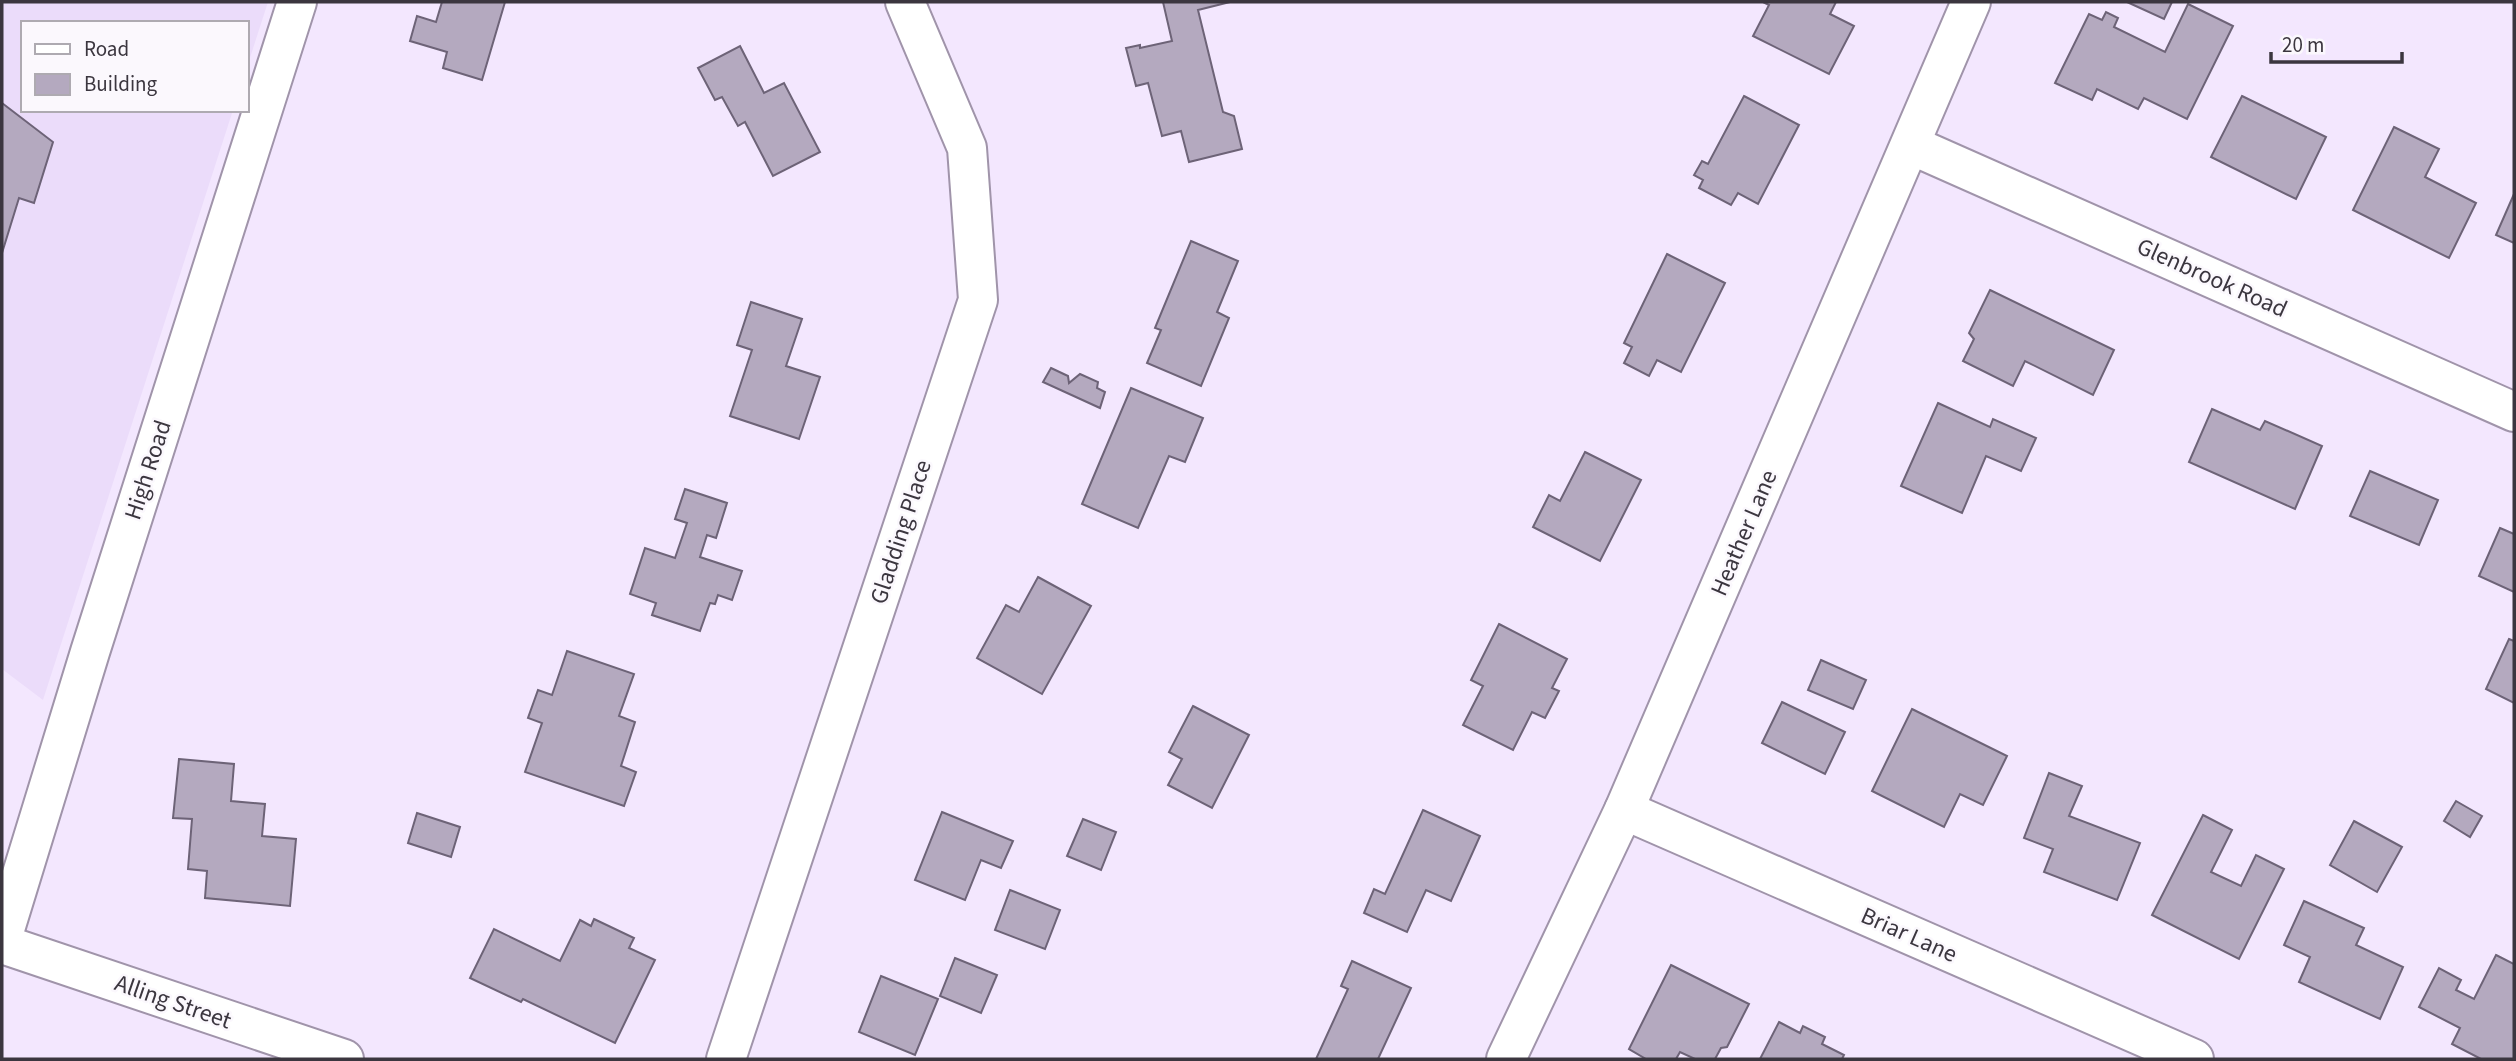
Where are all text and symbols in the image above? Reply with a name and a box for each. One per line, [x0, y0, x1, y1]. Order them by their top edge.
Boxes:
legend [21, 21, 248, 112]
scale bar [2271, 21, 2402, 65]
text: 20 m [2282, 30, 2324, 60]
text: Road [84, 34, 129, 64]
text: Building [84, 69, 158, 99]
street label: Glenbrook Road [2131, 229, 2293, 327]
street label: High Road [115, 416, 181, 524]
street label: Gladding Place [861, 455, 941, 609]
street label: Heather Lane [1702, 464, 1786, 602]
street label: Briar Lane [1855, 898, 1963, 972]
street label: Alling Street [110, 966, 236, 1038]

